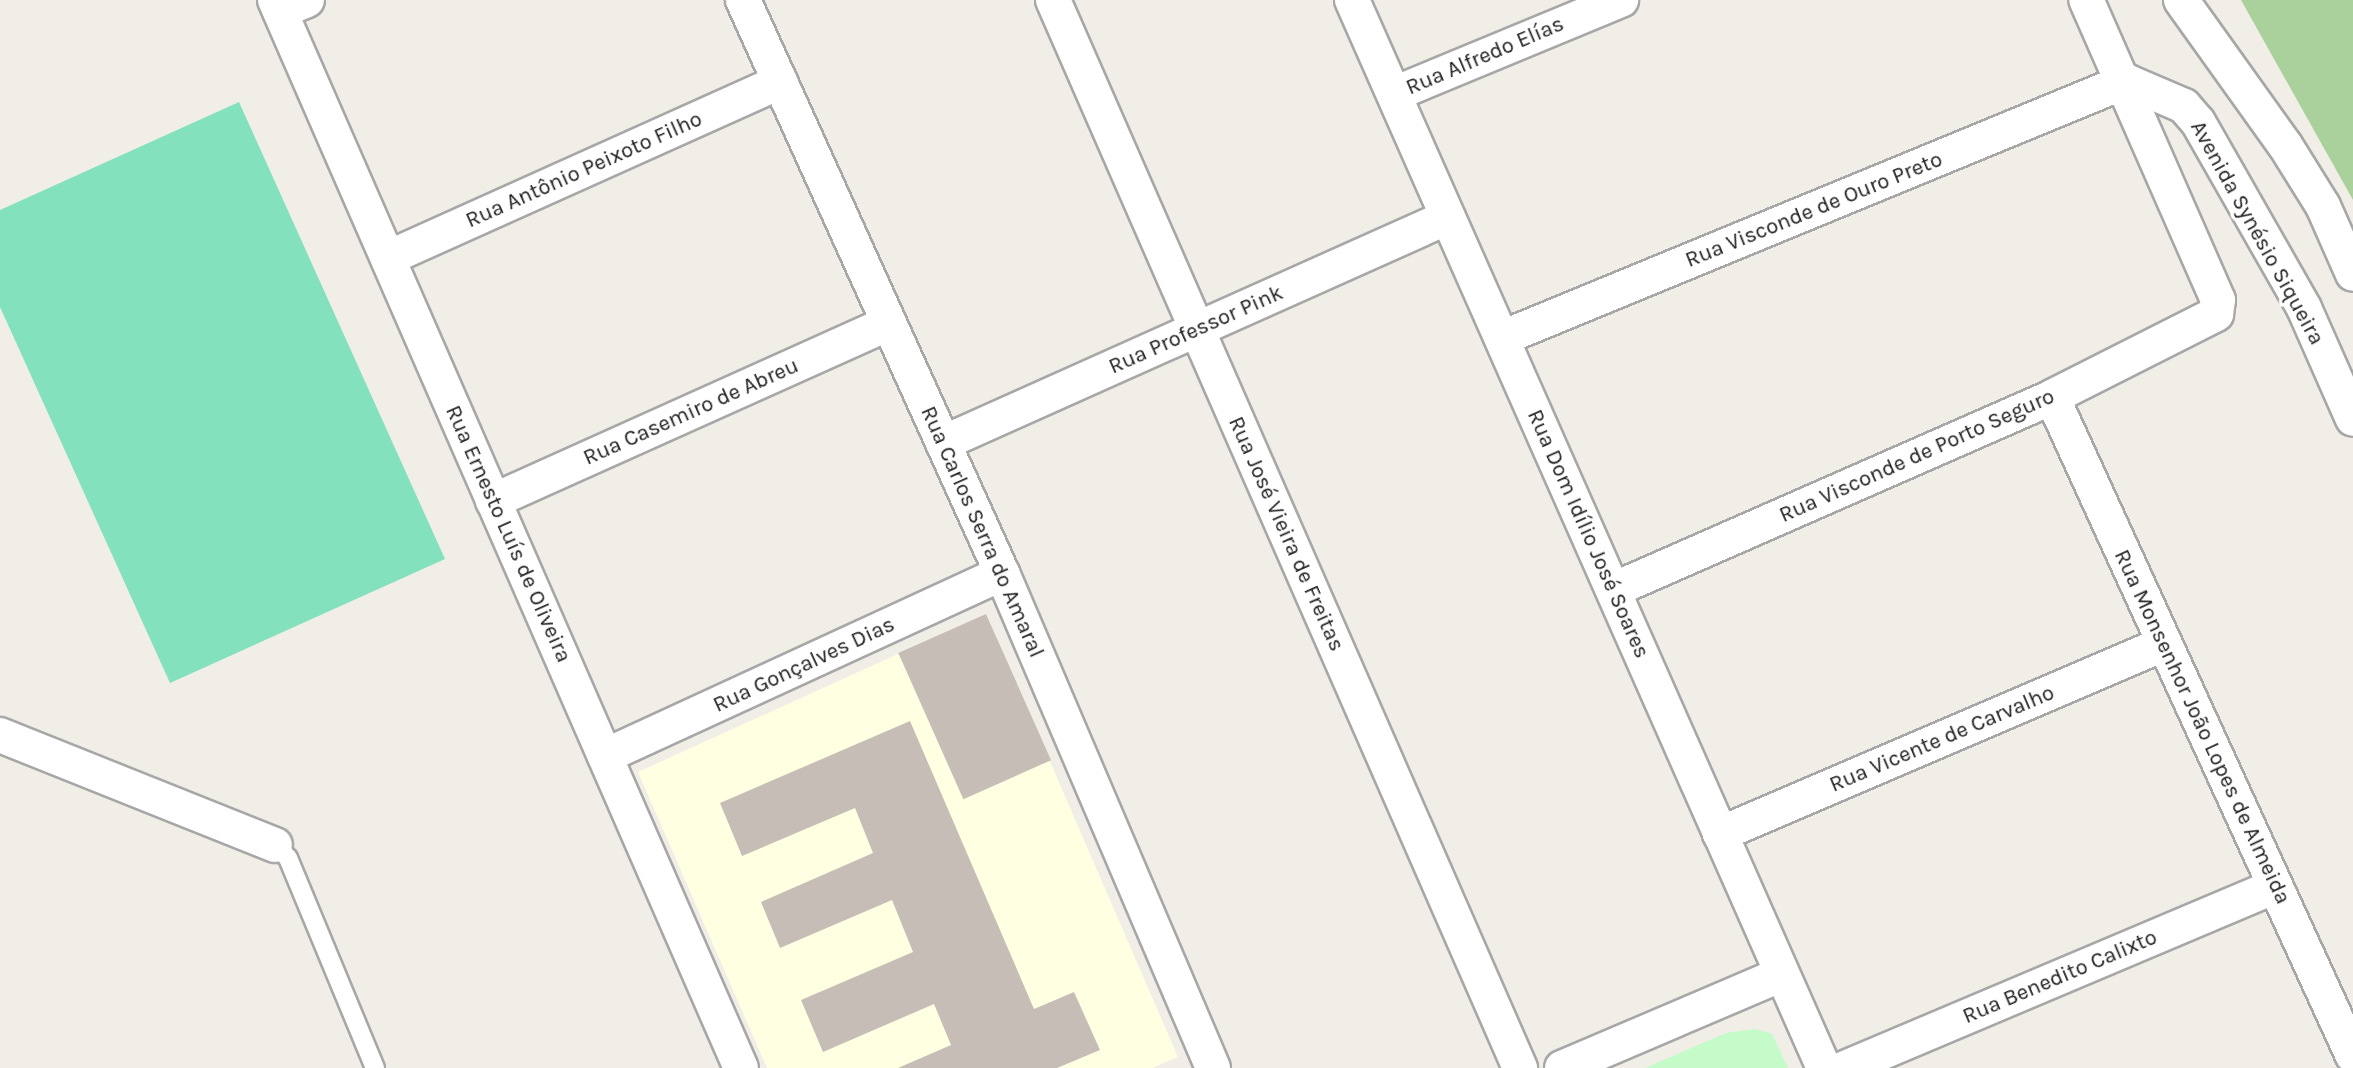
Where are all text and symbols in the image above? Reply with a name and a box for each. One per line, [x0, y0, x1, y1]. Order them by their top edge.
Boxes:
street label: Rua Alfredo Elías [1402, 11, 1568, 101]
street label: Rua Antônio Peixoto Filho [462, 106, 706, 234]
street label: Avenida Synésio Siqueira [2184, 116, 2330, 350]
street label: Rua Visconde de Ouro Preto [1682, 146, 1946, 274]
street label: Rua Professor Pink [1105, 280, 1287, 380]
street label: Rua Casemiro de Abreu [579, 353, 803, 471]
street label: Rua Visconde de Porto Seguro [1775, 383, 2059, 529]
street label: Rua Ernesto Luís de Oliveira [439, 401, 577, 667]
street label: Rua Carlos Serra do Amaral [915, 402, 1049, 662]
street label: Rua Dom Idílio José Soares [1521, 406, 1655, 662]
street label: Rua José Vieira de Freitas [1222, 413, 1350, 655]
street label: Rua Monsenhor João Lopes de Almeida [2108, 546, 2296, 908]
street label: Rua Gonçalves Dias [709, 611, 899, 719]
street label: Rua Vicente de Carvalho [1826, 680, 2058, 798]
street label: Rua Benedito Calixto [1959, 924, 2161, 1030]

